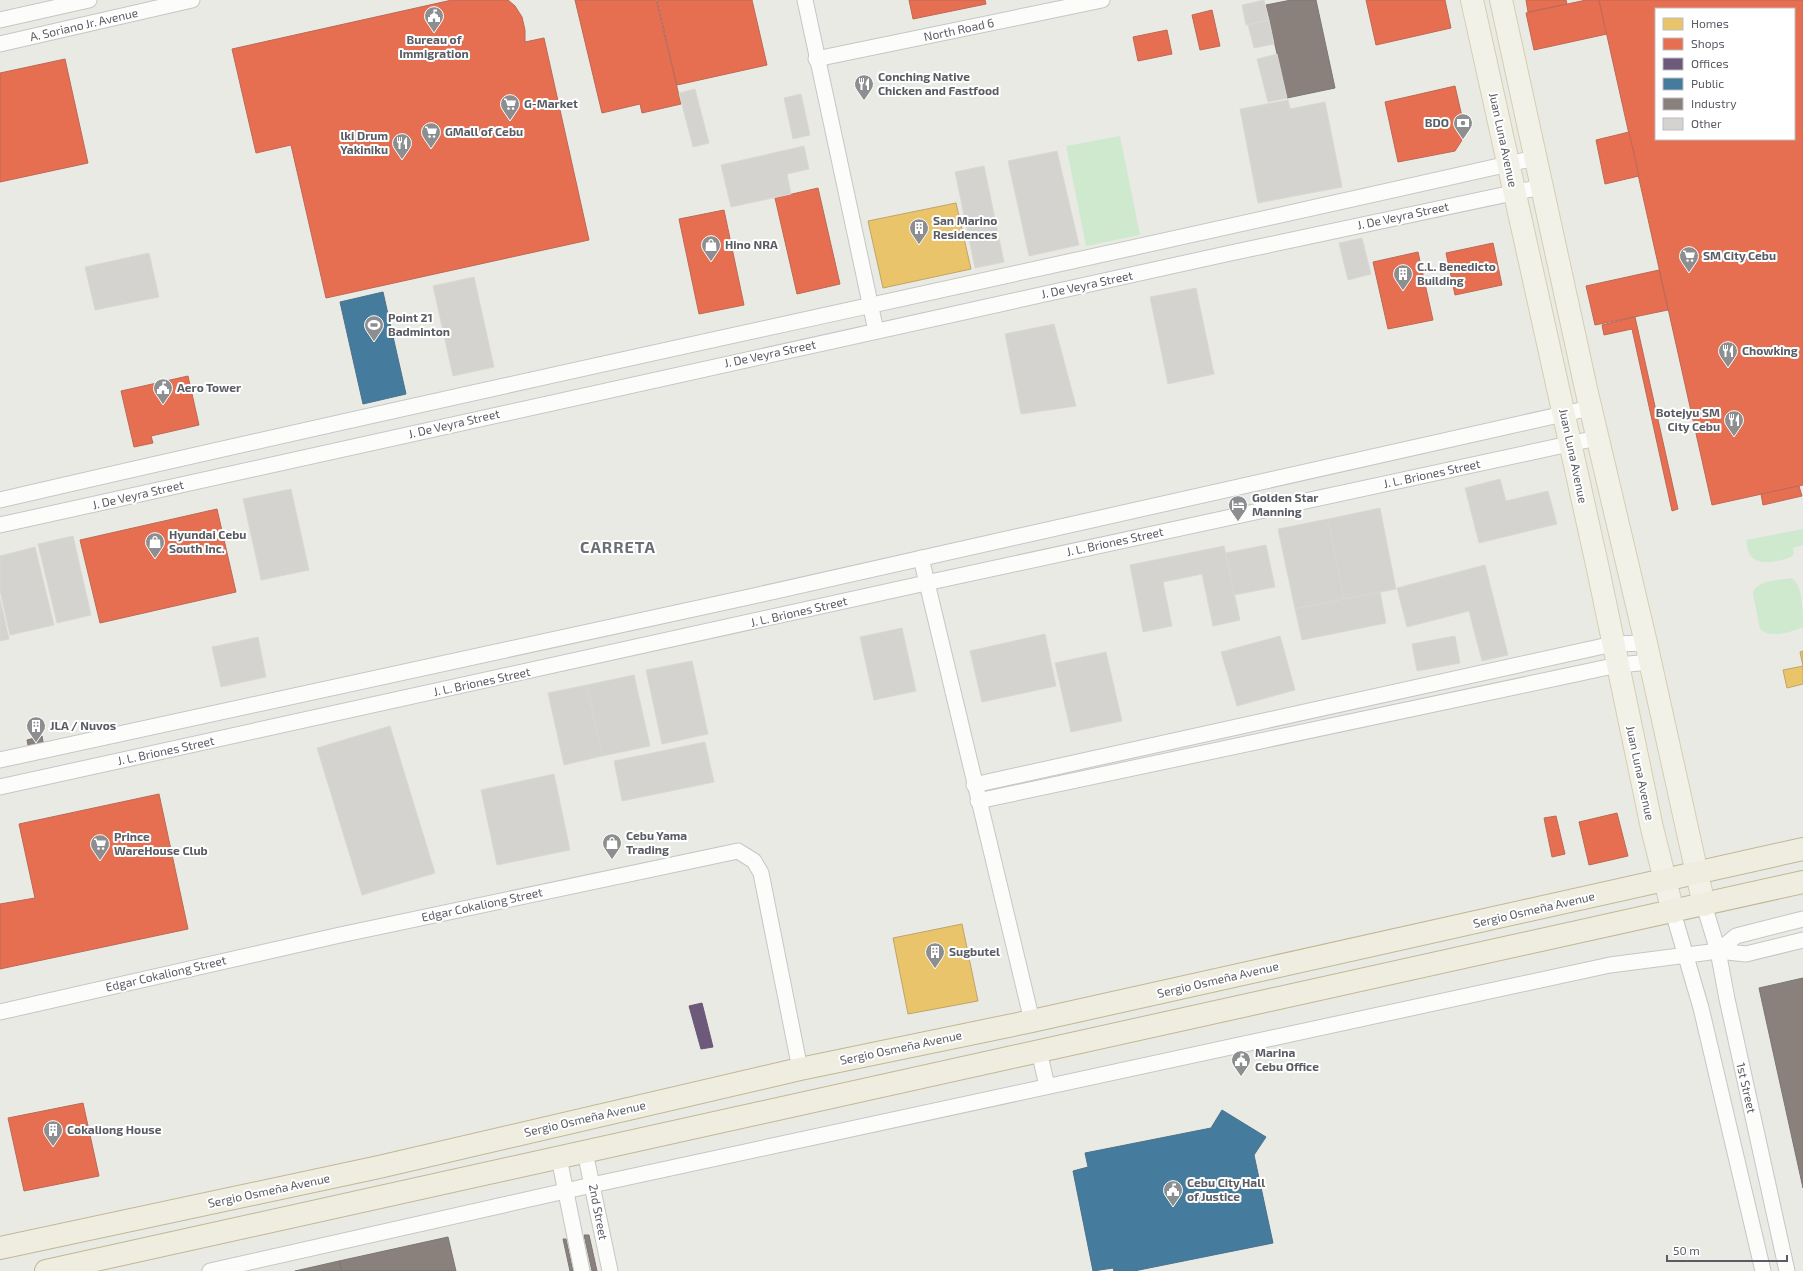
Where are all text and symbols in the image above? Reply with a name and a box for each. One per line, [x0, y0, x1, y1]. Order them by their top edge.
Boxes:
street label: A. Soriano Jr. Avenue [28, 5, 139, 43]
public building icon: Bureau of Immigration [423, 5, 445, 33]
legend [1655, 8, 1795, 140]
street label: North Road 6 [922, 15, 995, 43]
text: Homes [1691, 16, 1729, 30]
place label: Bureau of Immigration [399, 32, 469, 60]
text: Shops [1691, 36, 1725, 50]
text: Offices [1691, 56, 1728, 70]
place label: Conching Native Chicken and Fastfood [878, 69, 999, 97]
restaurant icon: Conching Native Chicken and Fastfood [853, 73, 875, 101]
text: Public [1691, 76, 1724, 90]
street label: Juan Luna Avenue [1487, 91, 1521, 188]
supermarket icon: G-Market [499, 93, 521, 121]
place label: G-Market [524, 96, 578, 110]
text: Industry [1691, 96, 1737, 110]
bank icon: BDO [1452, 112, 1474, 140]
place label: BDO [1425, 115, 1449, 129]
text: Other [1691, 116, 1722, 130]
supermarket icon: GMall of Cebu [420, 121, 442, 149]
place label: GMall of Cebu [445, 124, 523, 138]
place label: lki Drum Yakiniku [340, 128, 388, 156]
restaurant icon: lki Drum Yakiniku [391, 132, 413, 160]
street label: J. De Veyra Street [1356, 198, 1450, 232]
place label: San Marino Residences [933, 213, 997, 241]
building icon: San Marino Residences [908, 217, 930, 245]
shop icon: Hino NRA [700, 234, 722, 262]
place label: Hino NRA [725, 237, 778, 251]
supermarket icon: SM City Cebu [1678, 245, 1700, 273]
place label: SM City Cebu [1703, 248, 1776, 263]
place label: C.L. Benedicto Building [1417, 259, 1496, 287]
building icon: C.L. Benedicto Building [1392, 263, 1414, 291]
street label: J. De Veyra Street [1040, 267, 1134, 301]
place label: Point 21 Badminton [388, 310, 450, 338]
sports icon: Point 21 Badminton [363, 314, 385, 342]
street label: J. De Veyra Street [723, 336, 817, 370]
restaurant icon: Chowking [1717, 340, 1739, 368]
place label: Chowking [1742, 343, 1798, 357]
public building icon: Aero Tower [152, 377, 174, 405]
place label: Aero Tower [177, 380, 241, 394]
place label: Botejyu SM City Cebu [1656, 405, 1720, 434]
street label: J. De Veyra Street [407, 406, 501, 440]
street label: Juan Luna Avenue [1557, 407, 1591, 504]
restaurant icon: Botejyu SM City Cebu [1723, 409, 1745, 437]
street label: J. L. Briones Street [1382, 456, 1482, 490]
street label: J. De Veyra Street [91, 477, 185, 511]
place label: Golden Star Manning [1252, 490, 1318, 518]
hotel icon: Golden Star Manning [1227, 494, 1249, 522]
street label: J. L. Briones Street [1065, 524, 1165, 558]
place label: Hyundai Cebu South Inc. [169, 527, 246, 555]
shop icon: Hyundai Cebu South Inc. [144, 531, 166, 559]
district label: CARRETA [580, 537, 656, 556]
street label: J. L. Briones Street [749, 593, 849, 629]
street label: J. L. Briones Street [432, 664, 532, 698]
building icon: JLA / Nuvos [25, 715, 47, 743]
place label: JLA / Nuvos [50, 718, 116, 732]
street label: Juan Luna Avenue [1624, 724, 1658, 821]
street label: J. L. Briones Street [116, 733, 216, 767]
place label: Cebu Yama Trading [626, 828, 687, 856]
place label: Prince WareHouse Club [114, 829, 208, 857]
shop icon: Cebu Yama Trading [601, 832, 623, 860]
supermarket icon: Prince WareHouse Club [89, 833, 111, 861]
street label: Edgar Cokaliong Street [420, 884, 544, 924]
street label: Sergio Osmeña Avenue [1472, 888, 1596, 930]
building icon: Sugbutel [924, 941, 946, 969]
place label: Sugbutel [949, 944, 1000, 958]
street label: Edgar Cokaliong Street [104, 952, 228, 994]
street label: Sergio Osmeña Avenue [1156, 958, 1280, 1000]
street label: Sergio Osmeña Avenue [839, 1027, 963, 1067]
place label: Marina Cebu Office [1255, 1045, 1319, 1073]
public building icon: Marina Cebu Office [1230, 1049, 1252, 1077]
street label: 1st Street [1734, 1061, 1760, 1115]
street label: Sergio Osmeña Avenue [523, 1097, 647, 1139]
building icon: Cokaliong House [42, 1119, 64, 1147]
place label: Cokaliong House [67, 1122, 162, 1136]
street label: Sergio Osmeña Avenue [207, 1170, 331, 1210]
place label: Cebu City Hall of Justice [1187, 1175, 1265, 1203]
public building icon: Cebu City Hall of Justice [1162, 1179, 1184, 1207]
street label: 2nd Street [587, 1183, 611, 1241]
scale bar [1667, 1237, 1787, 1263]
text: 50 m [1673, 1243, 1700, 1257]

